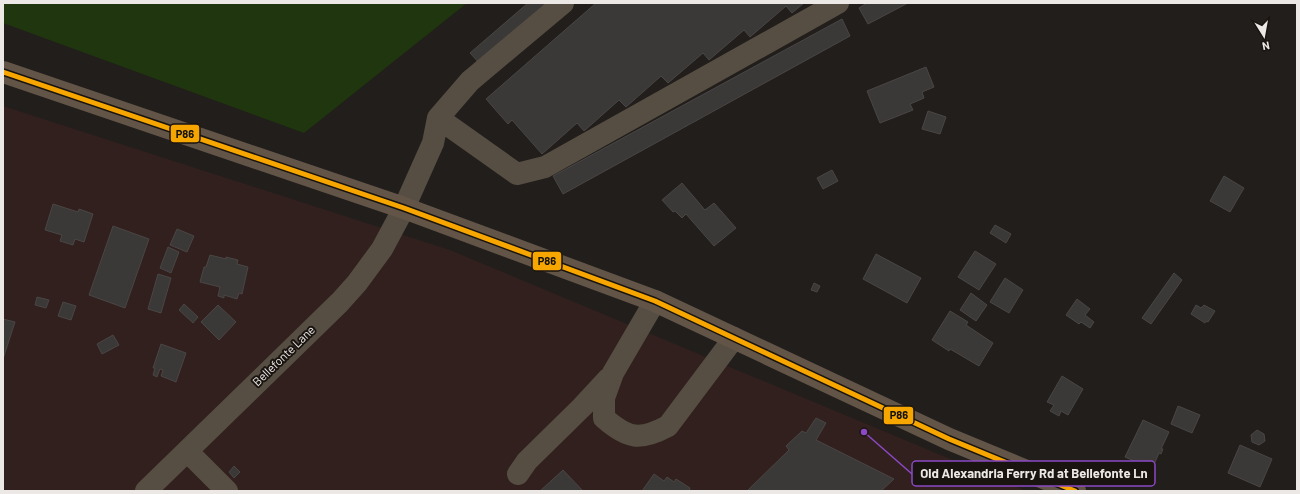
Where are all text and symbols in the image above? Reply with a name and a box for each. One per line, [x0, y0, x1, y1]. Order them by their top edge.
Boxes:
north arrow [1244, 16, 1284, 56]
text: N [1261, 39, 1271, 53]
line badge: P86 [170, 124, 200, 143]
text: P86 [176, 127, 194, 140]
line badge: P86 [532, 251, 562, 271]
text: P86 [538, 254, 556, 267]
street label: Bellefonte Lane [249, 322, 317, 389]
line badge: P86 [883, 406, 914, 425]
text: P86 [890, 408, 908, 421]
callout: Old Alexandria Ferry Rd at Bellefonte Ln [912, 461, 1155, 486]
text: Old Alexandria Ferry Rd at Bellefonte Ln [920, 465, 1148, 481]

